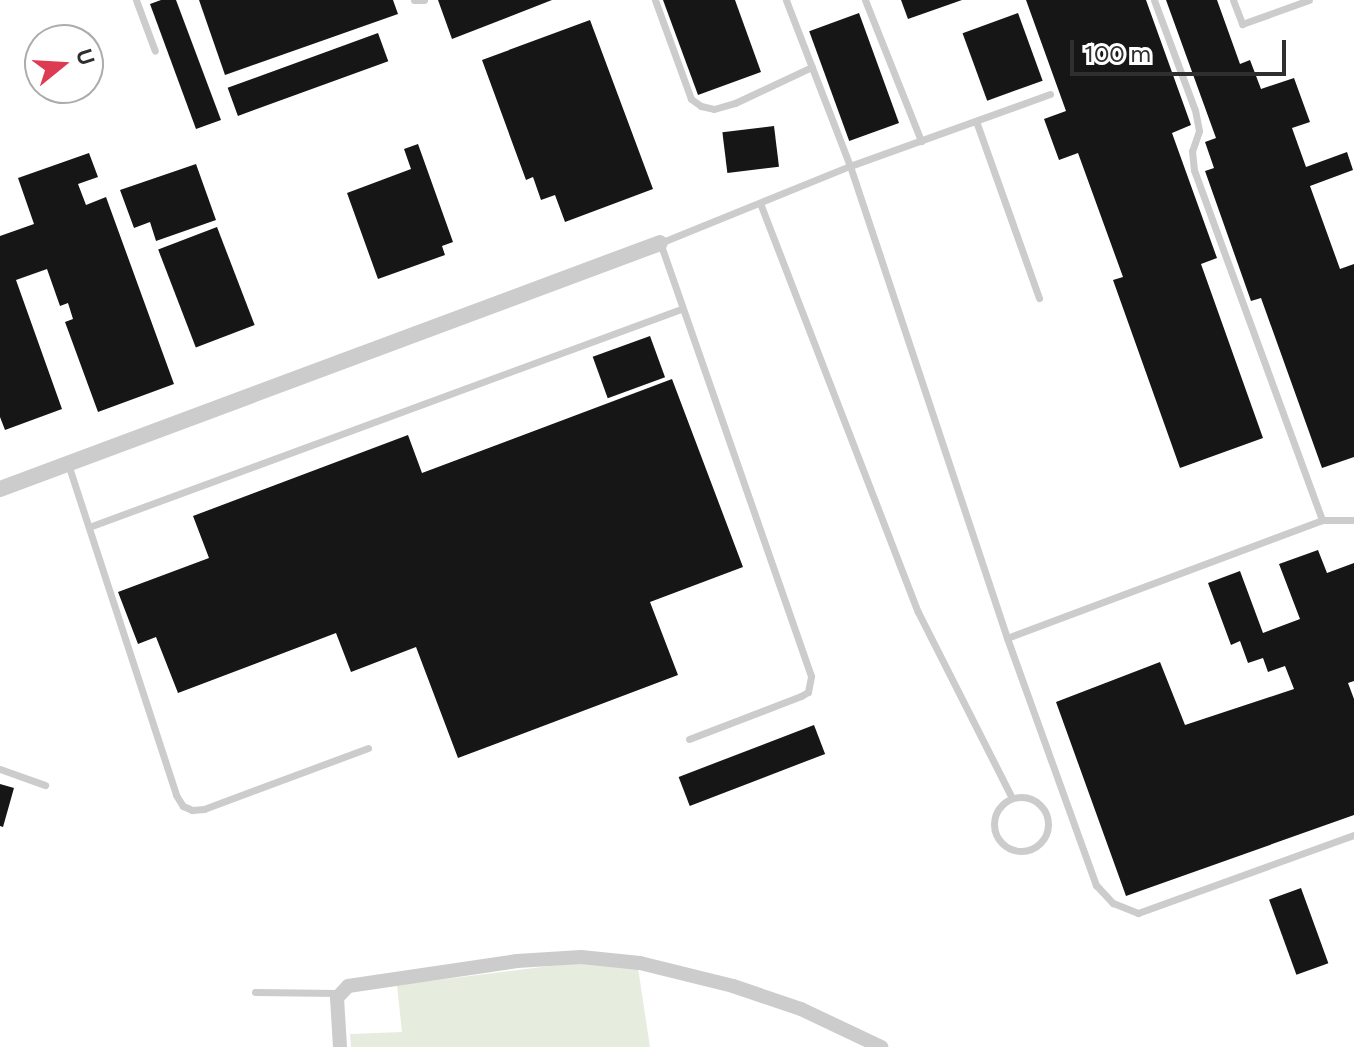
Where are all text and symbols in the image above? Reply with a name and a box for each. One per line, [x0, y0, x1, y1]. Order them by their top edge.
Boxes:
north arrow [24, 24, 104, 104]
scale bar [1074, 24, 1290, 74]
text: 100 m [1084, 39, 1151, 68]
text: U [70, 46, 101, 69]

